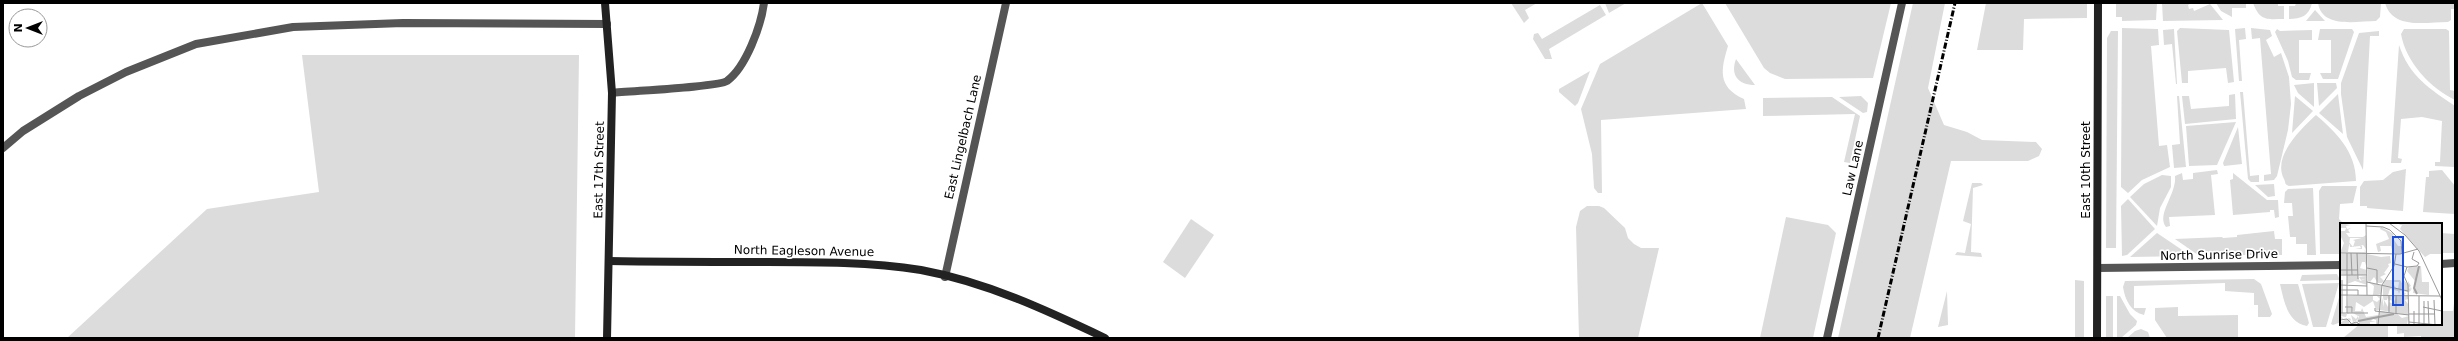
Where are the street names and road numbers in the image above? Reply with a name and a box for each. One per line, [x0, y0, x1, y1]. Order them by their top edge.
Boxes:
street label: East Lingelbach Lane [942, 73, 984, 201]
street label: East 17th Street [591, 121, 607, 219]
street label: East 10th Street [2079, 121, 2093, 219]
street label: Law Lane [1840, 139, 1866, 197]
street label: North Eagleson Avenue [734, 243, 874, 259]
street label: North Sunrise Drive [2160, 247, 2278, 263]

